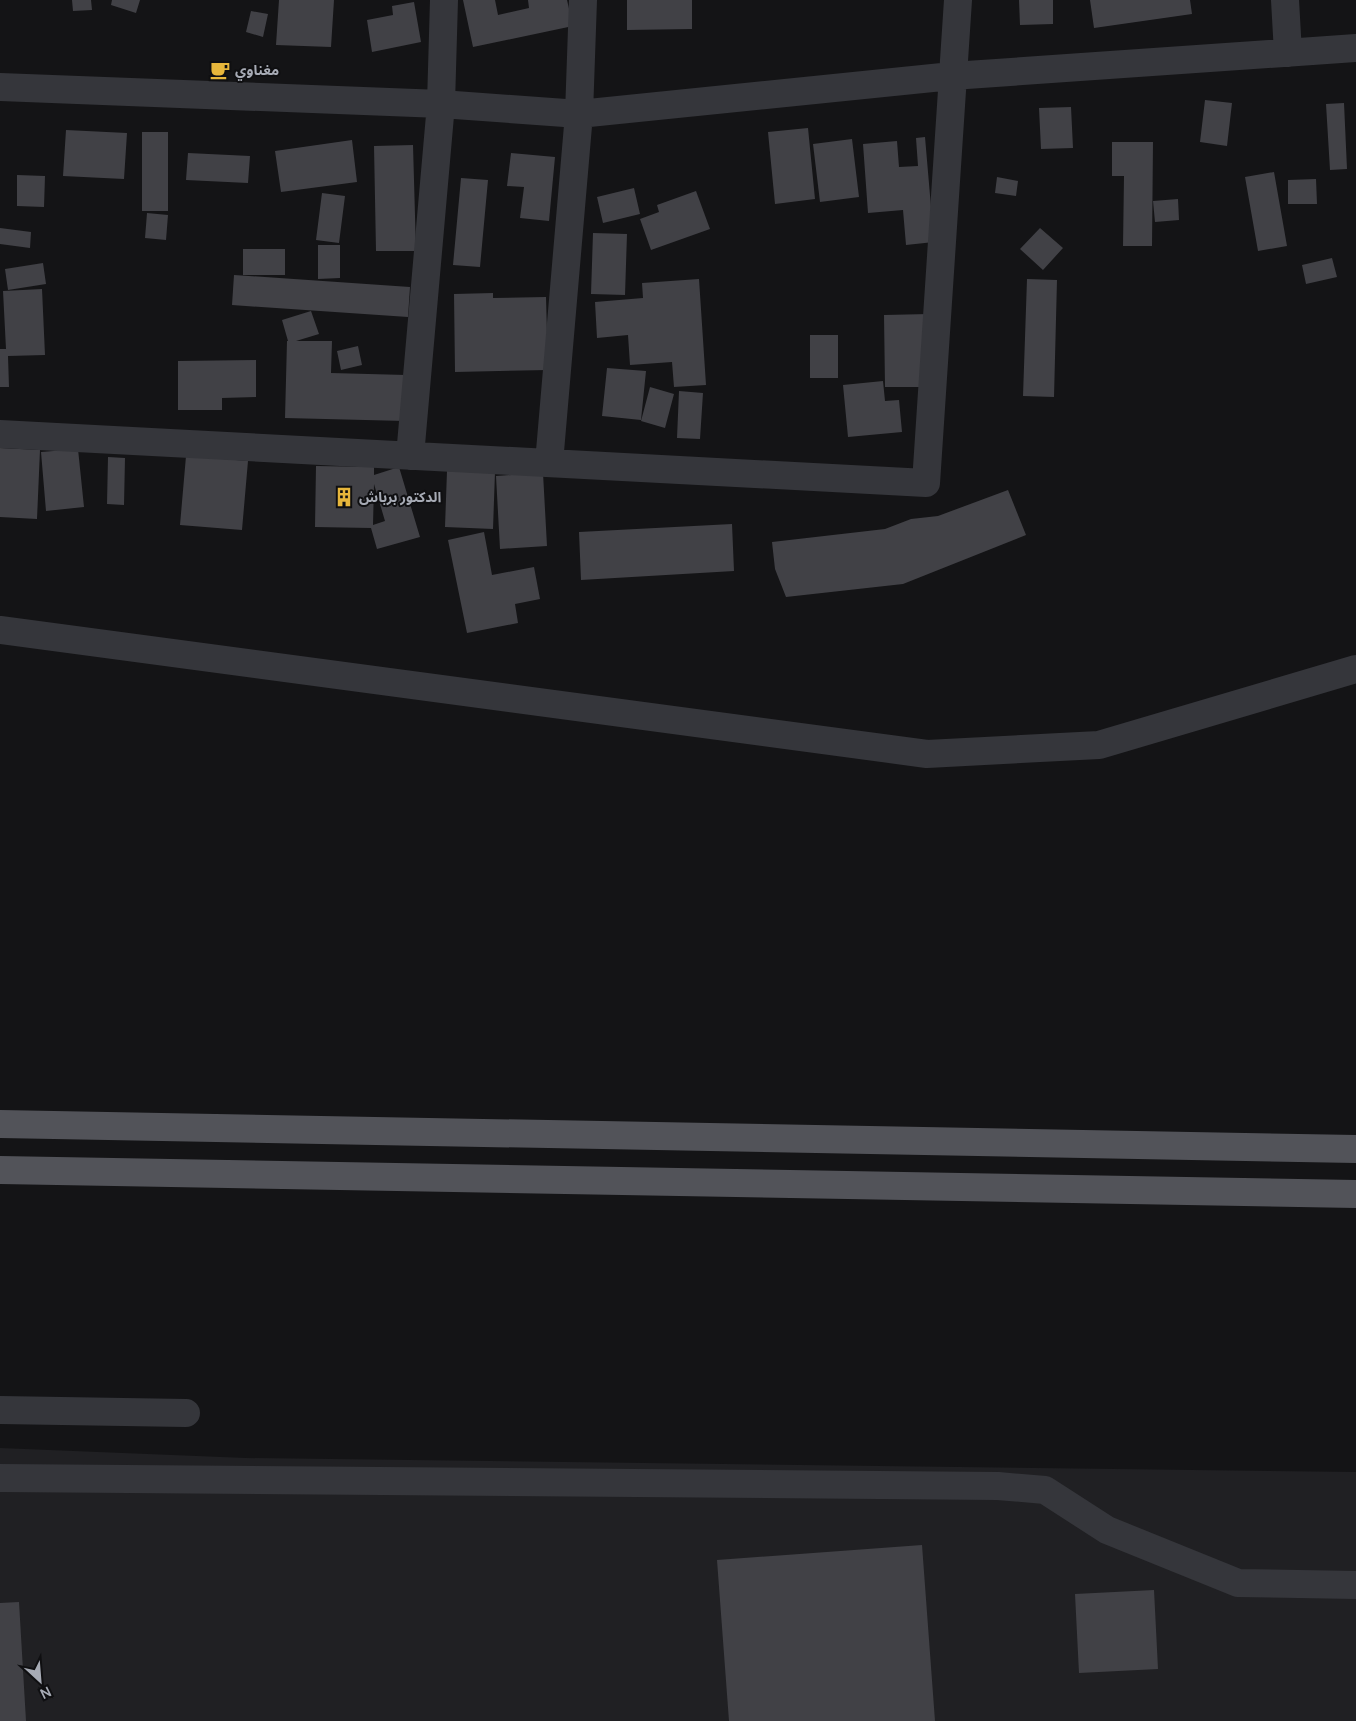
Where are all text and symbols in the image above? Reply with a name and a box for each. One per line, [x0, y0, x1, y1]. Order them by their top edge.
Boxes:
cafe icon: مغناوي [209, 59, 231, 81]
place label: مغناوي [235, 60, 279, 81]
building icon: الدكتور برباش [333, 486, 355, 508]
place label: الدكتور برباش [359, 487, 441, 506]
north arrow [15, 1656, 65, 1706]
text: N [37, 1682, 55, 1704]

